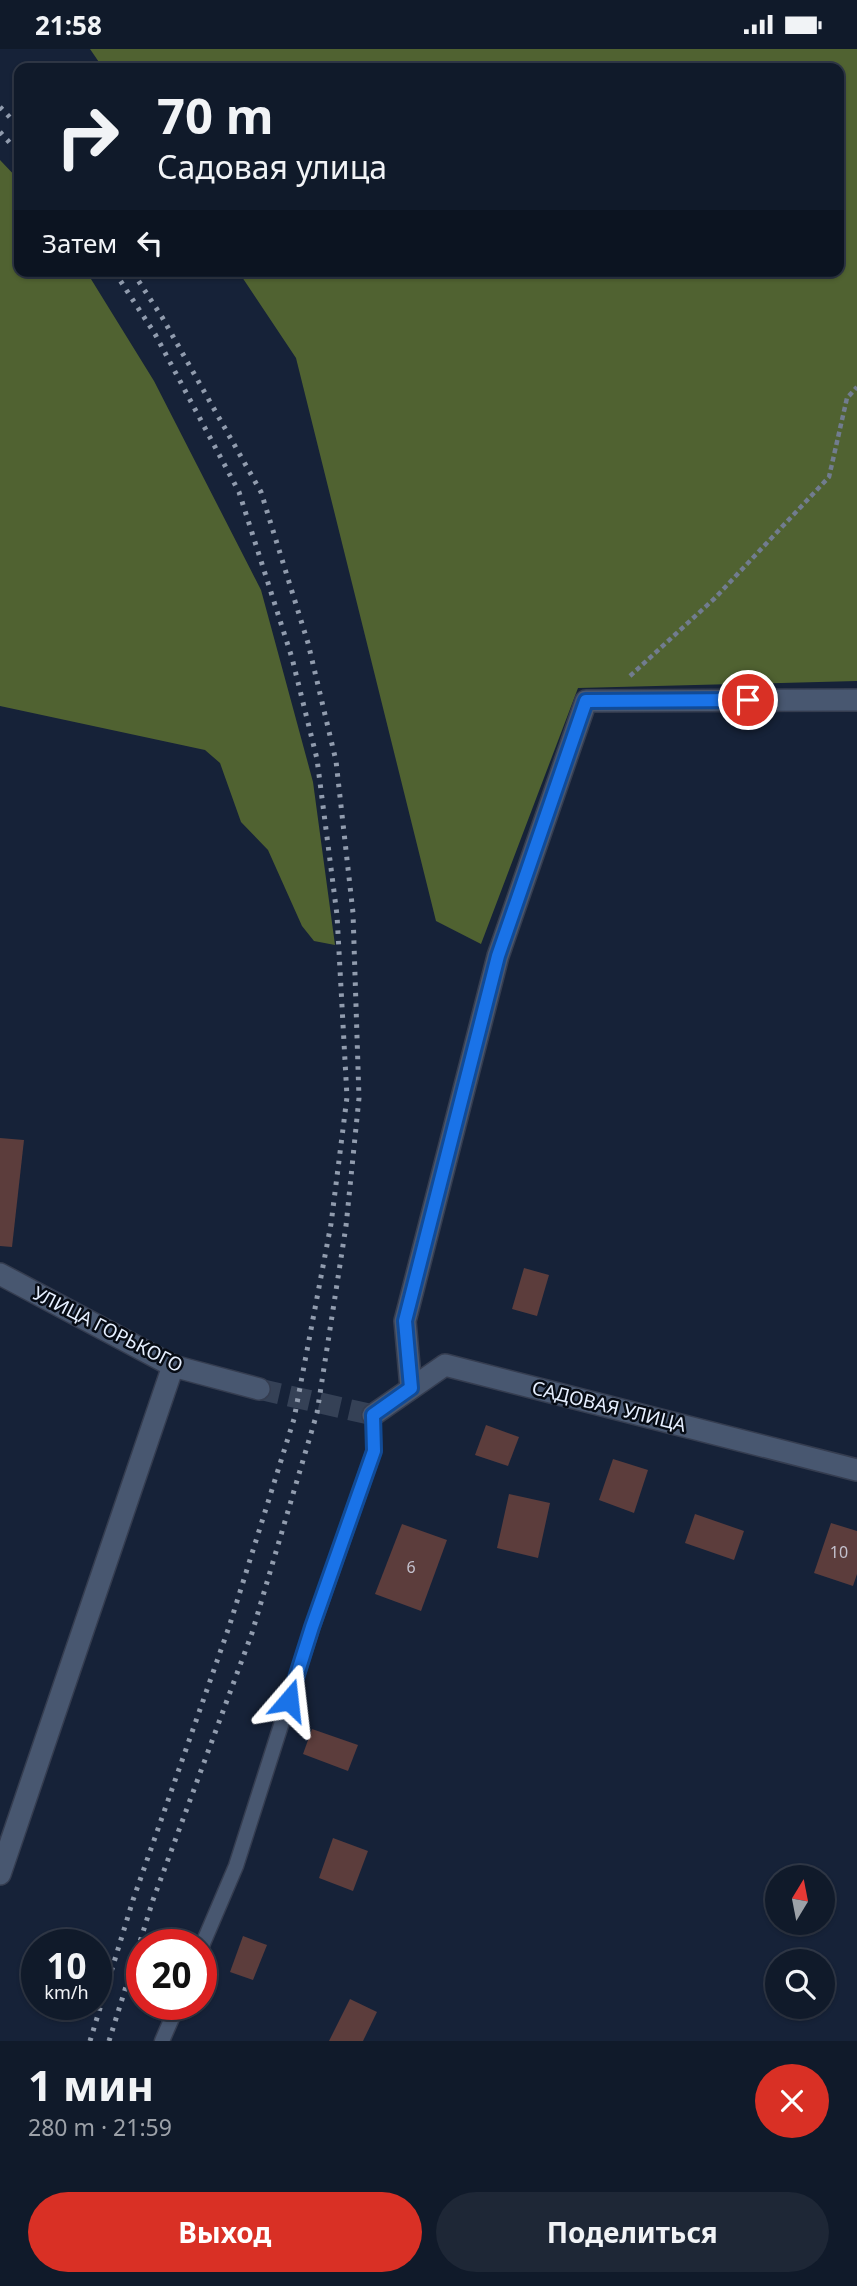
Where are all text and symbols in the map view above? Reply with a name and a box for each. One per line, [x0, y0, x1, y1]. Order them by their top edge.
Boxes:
text: 21:58 [35, 7, 102, 43]
text: 70 m [157, 82, 274, 148]
icon: right [42, 91, 133, 182]
text: Садовая улица [157, 145, 387, 188]
icon: left [131, 224, 169, 262]
text: Затем [42, 225, 117, 261]
pin [718, 670, 778, 730]
icon: arrive [729, 681, 767, 719]
street label: УЛИЦА ГОРЬКОГО [28, 1280, 188, 1378]
street label: САДОВАЯ УЛИЦА [529, 1374, 690, 1438]
house number: 10 [830, 1541, 848, 1563]
house number: 6 [406, 1556, 416, 1578]
position arrow [252, 1663, 326, 1737]
north arrow [765, 1865, 835, 1935]
map controls [765, 1865, 835, 2019]
speed limit sign: 20 [126, 1929, 217, 2020]
text: 10 [46, 1942, 87, 1989]
button: search [765, 1949, 835, 2019]
text: km/h [44, 1980, 89, 2004]
text: 1 мин [28, 2056, 154, 2113]
button: close [755, 2064, 829, 2138]
text: 280 m · 21:59 [28, 2111, 172, 2143]
button: Выход [28, 2192, 422, 2272]
button: Поделиться [436, 2192, 829, 2272]

